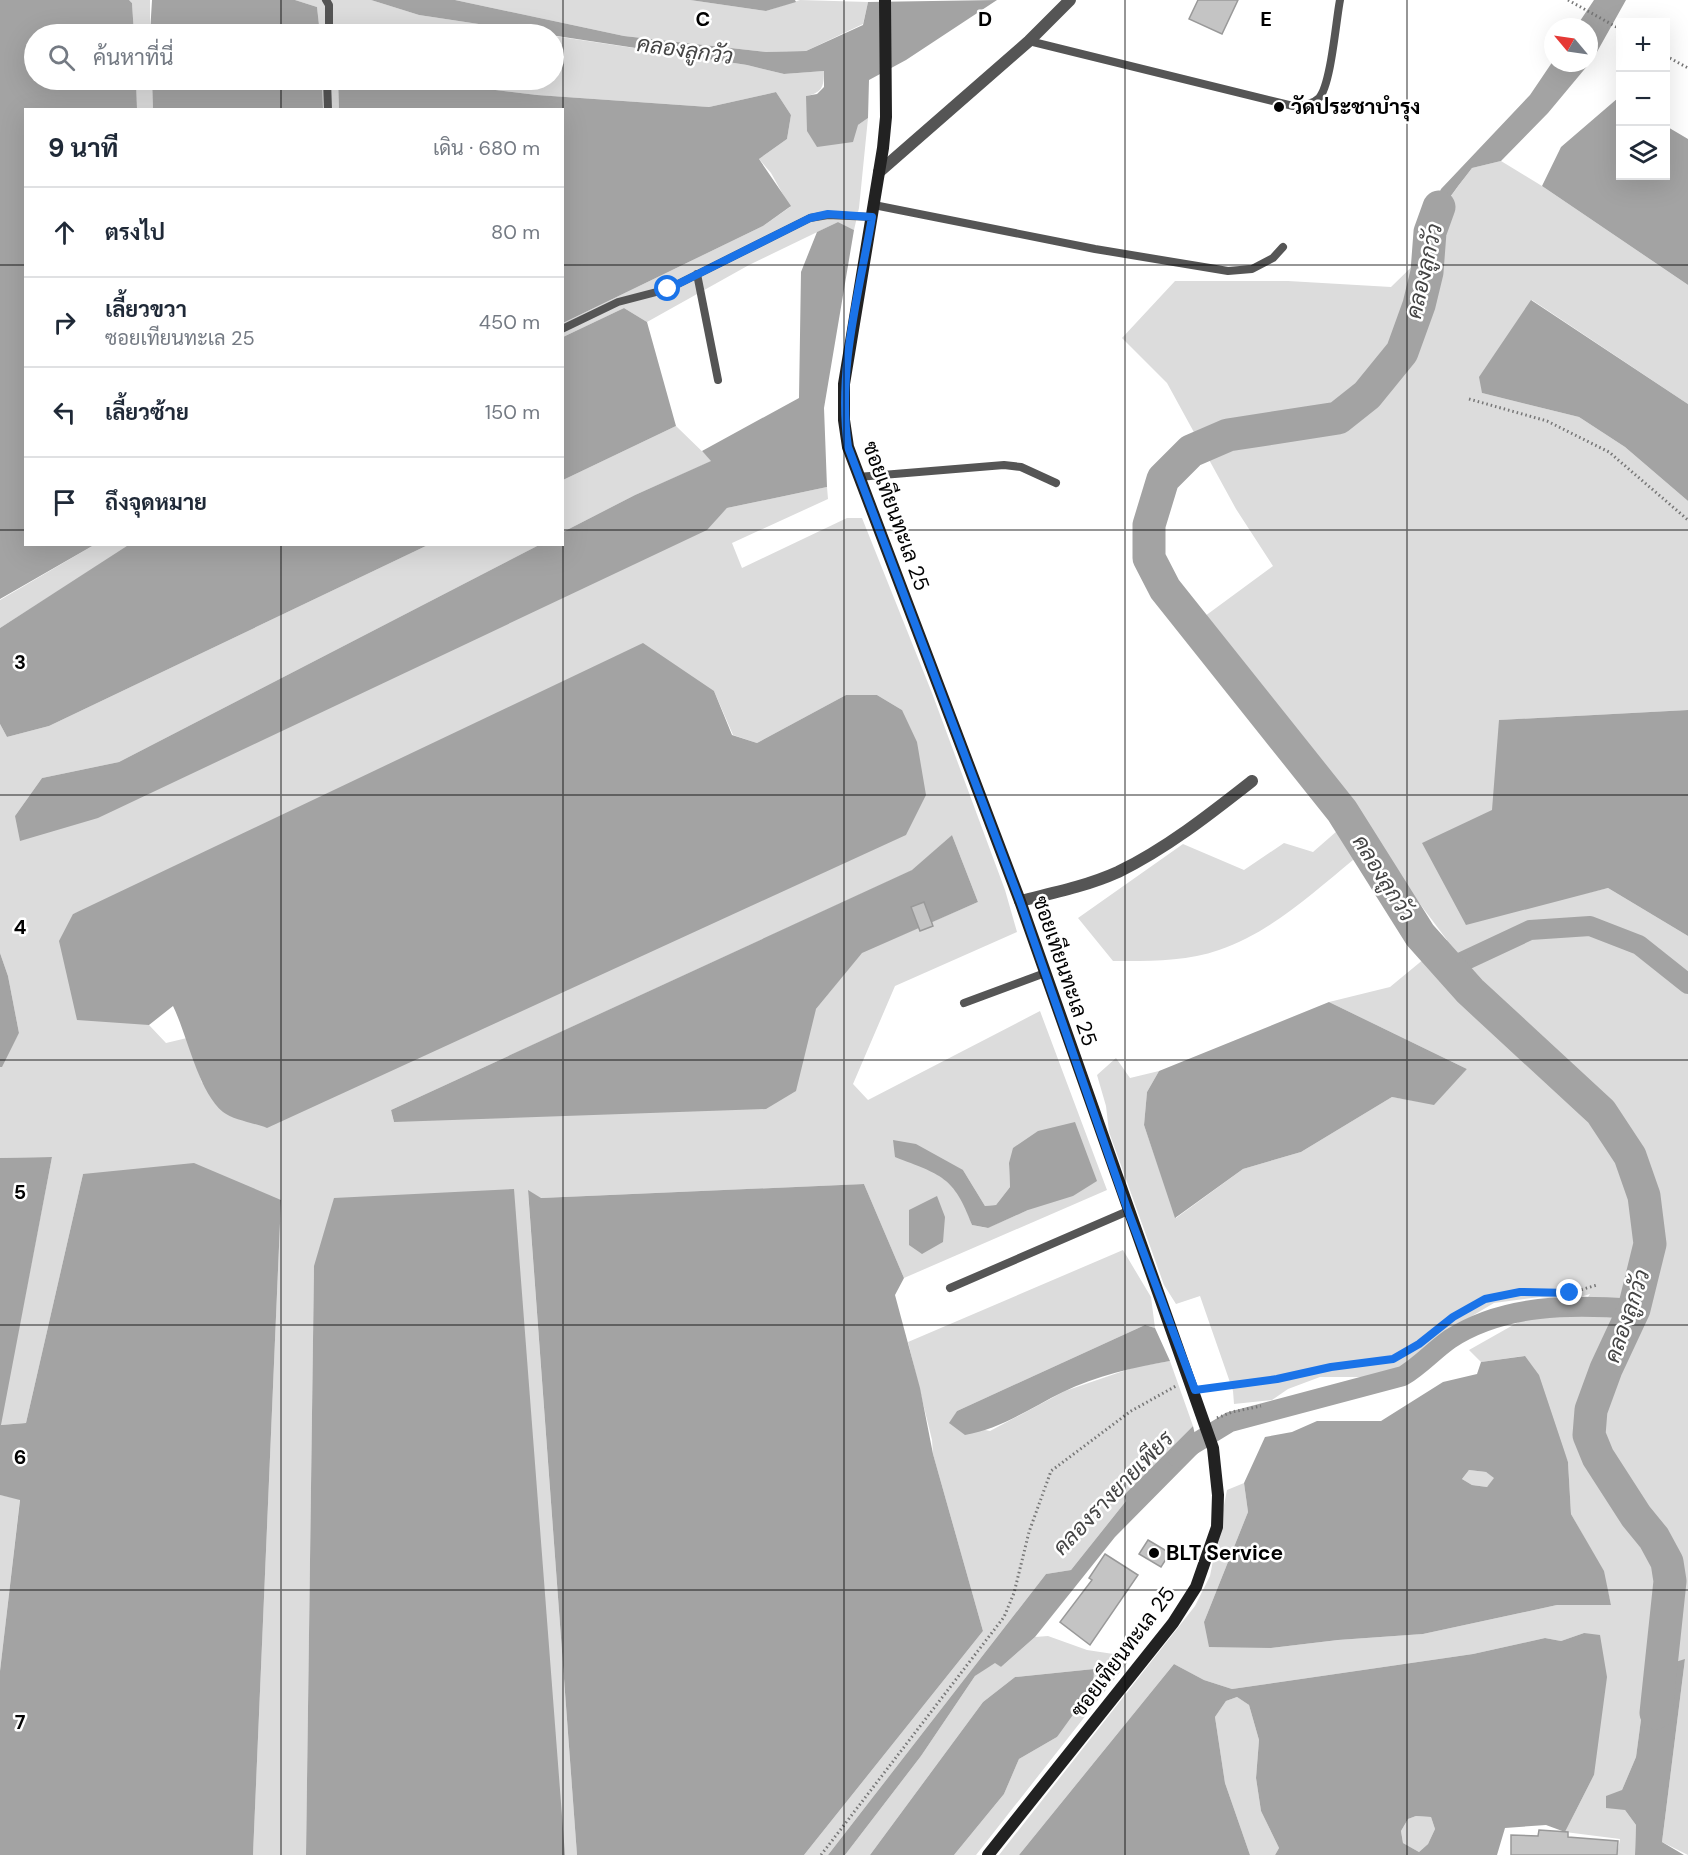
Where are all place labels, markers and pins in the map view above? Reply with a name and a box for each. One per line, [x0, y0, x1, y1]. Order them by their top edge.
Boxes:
place label: วัดประชาบํารุง [1291, 93, 1420, 122]
marker: วัดประชาบํารุง [1272, 100, 1286, 114]
place label: BLT Service [1166, 1539, 1283, 1567]
marker: BLT Service [1147, 1546, 1161, 1560]

